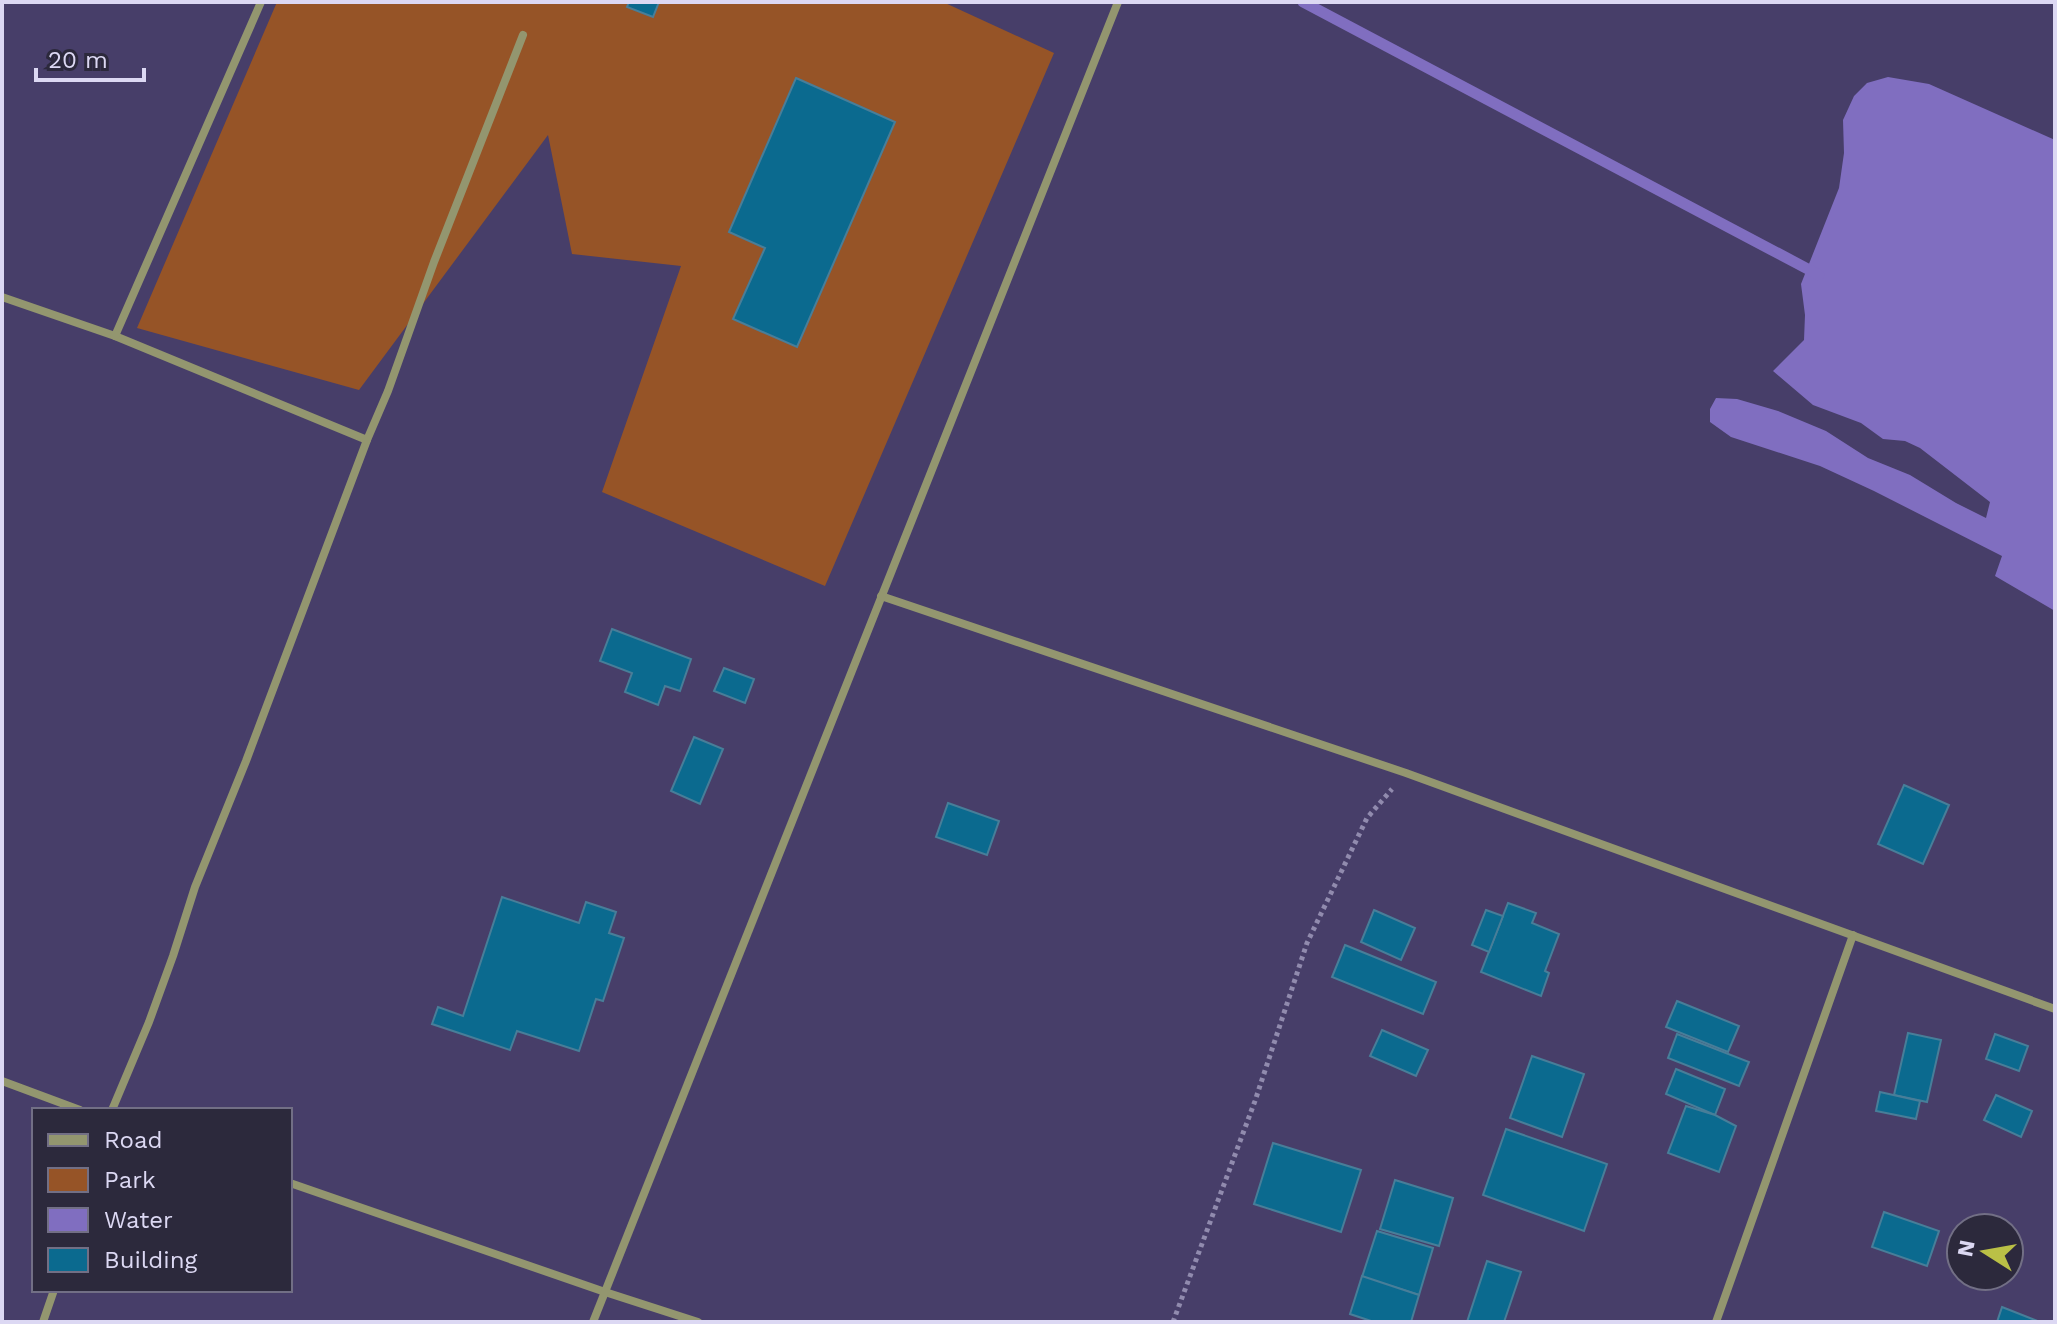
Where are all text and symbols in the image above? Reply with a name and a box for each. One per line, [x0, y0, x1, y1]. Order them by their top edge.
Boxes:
scale bar [36, 32, 144, 82]
text: 20 m [48, 46, 108, 74]
legend [32, 1108, 292, 1292]
text: Road [104, 1126, 163, 1154]
text: Park [104, 1166, 156, 1194]
text: Water [104, 1206, 173, 1234]
north arrow [1945, 1212, 2025, 1292]
text: N [1952, 1238, 1980, 1259]
text: Building [104, 1246, 197, 1274]

